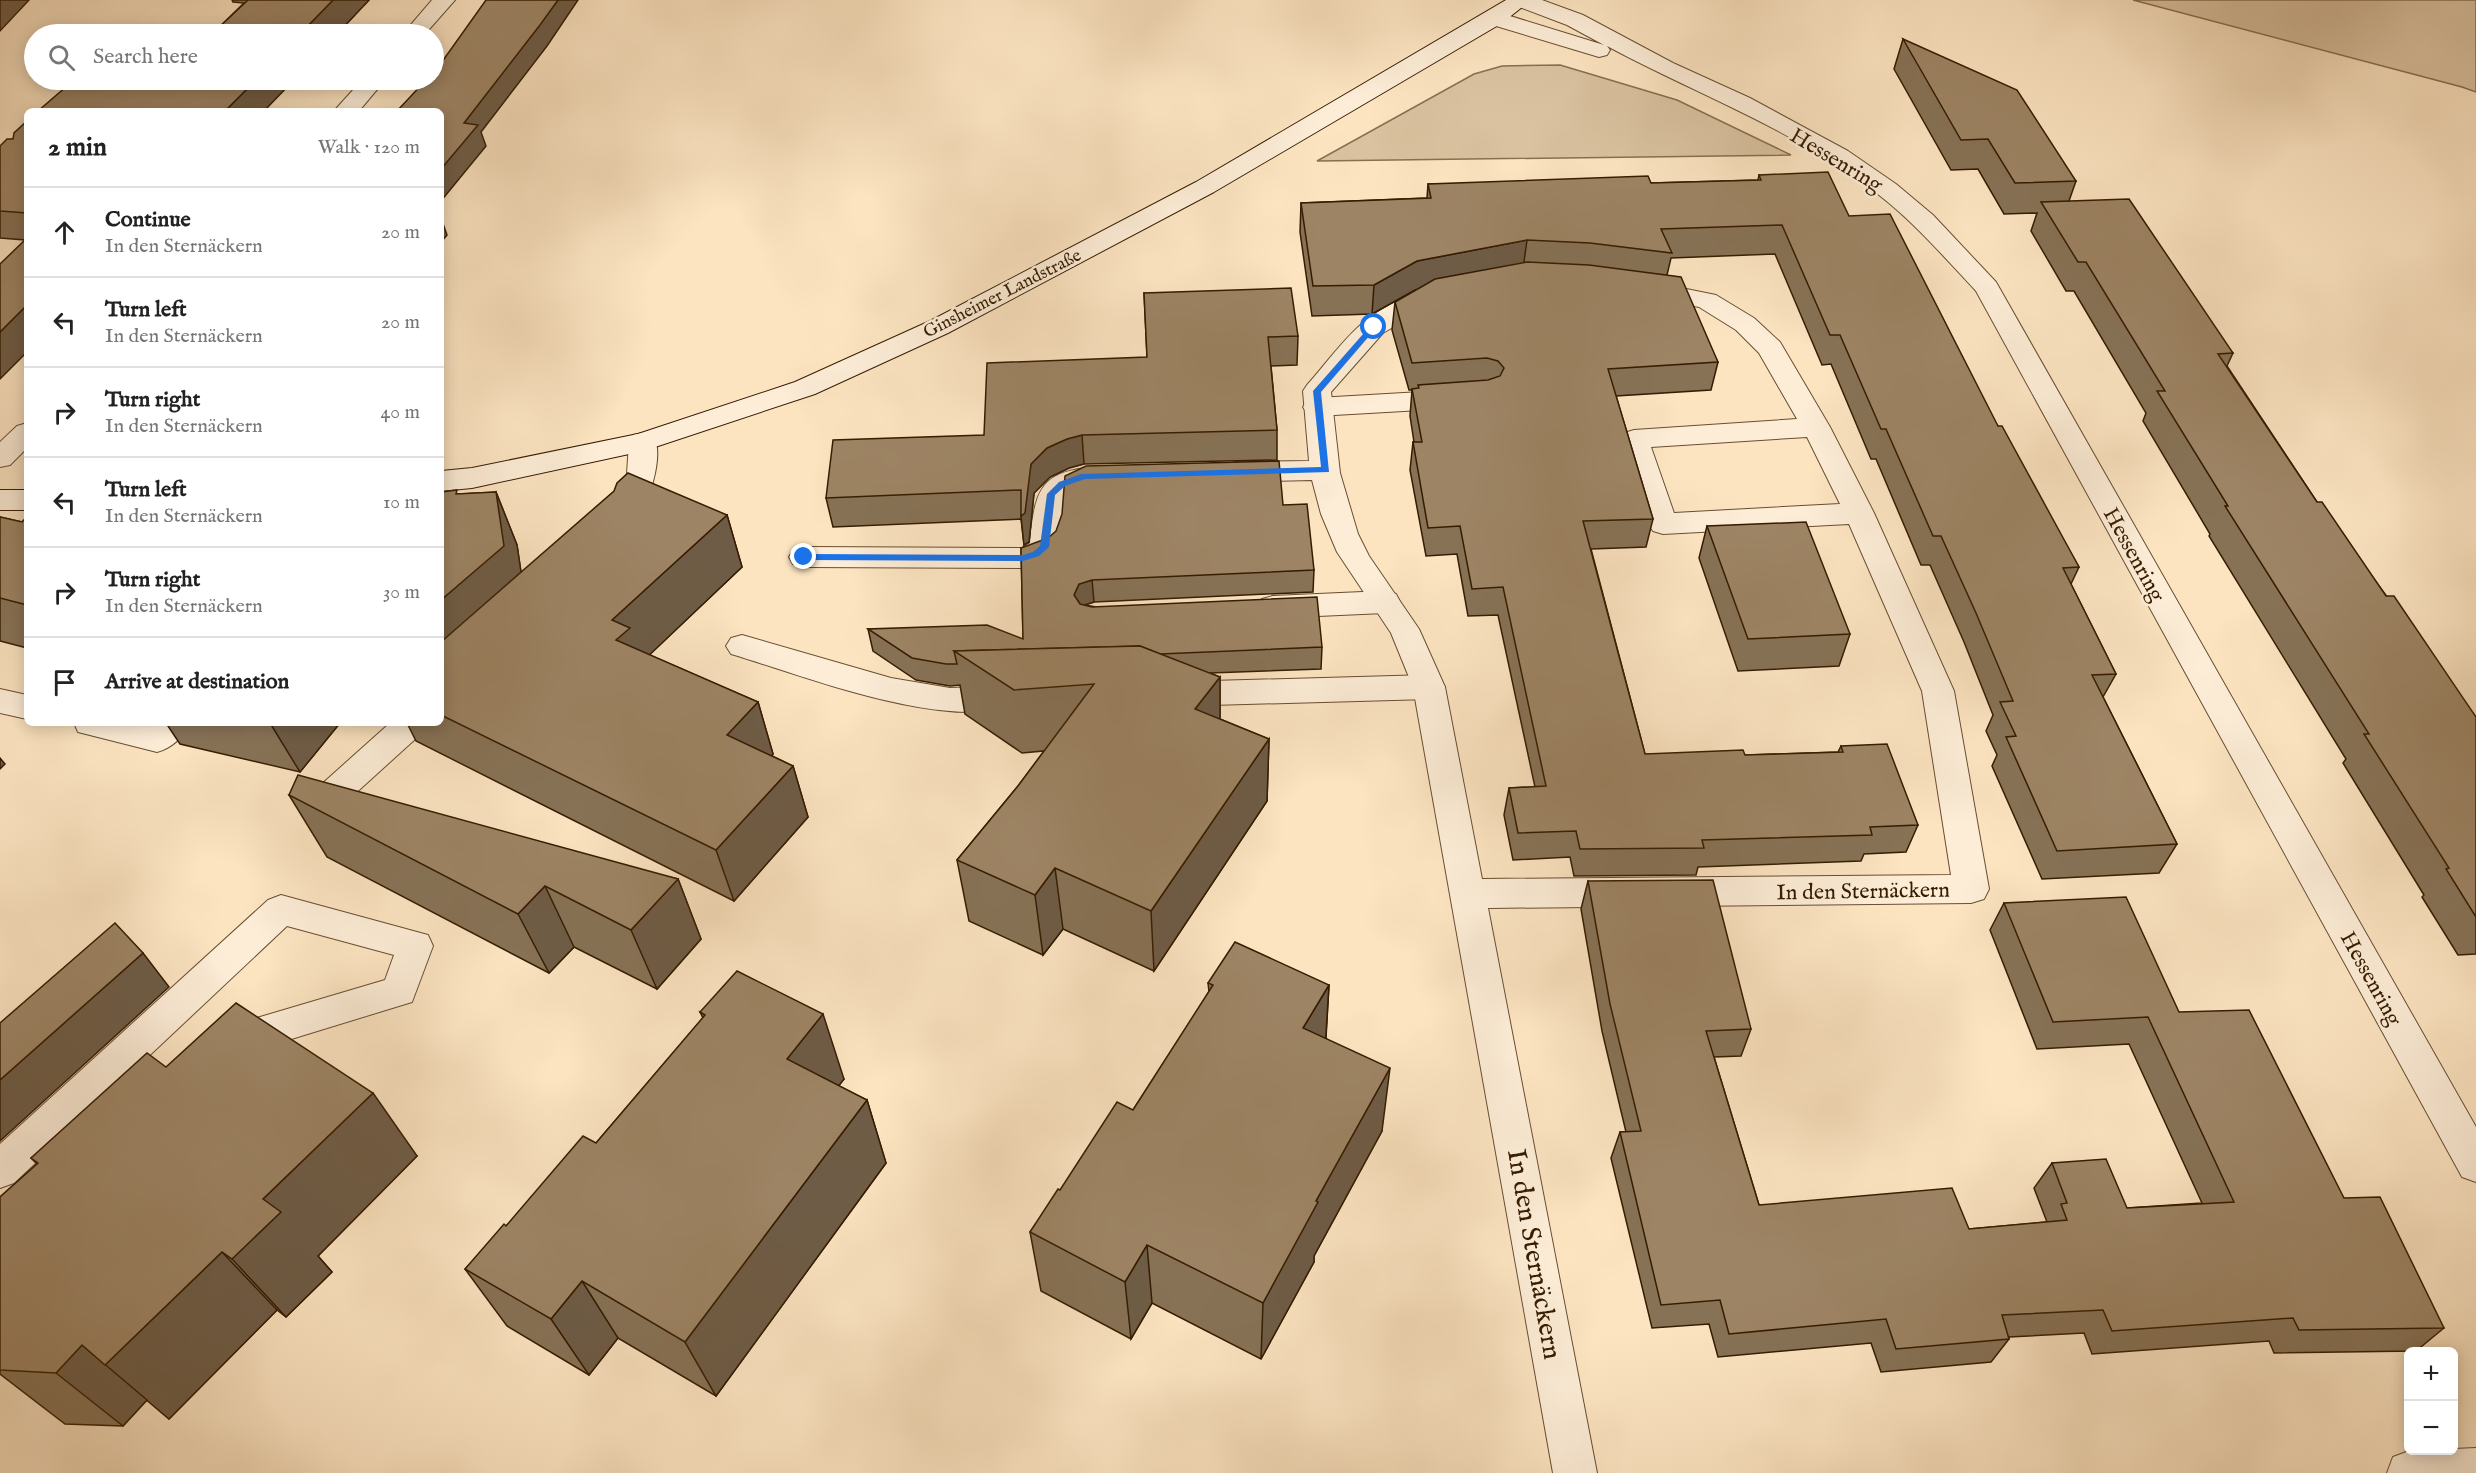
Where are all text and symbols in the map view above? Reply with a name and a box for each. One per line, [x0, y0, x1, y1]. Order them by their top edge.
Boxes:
search box [24, 24, 444, 90]
icon: search [45, 41, 78, 74]
text: Search here [93, 43, 198, 71]
street label: Hessenring [1784, 122, 1888, 200]
text: 2 min [48, 131, 107, 164]
text: Walk · 120 m [318, 135, 420, 160]
text: Continue [105, 206, 191, 234]
icon: ahead [48, 216, 81, 249]
text: 20 m [381, 220, 420, 245]
text: In den Sternäckern [105, 234, 263, 259]
street label: Ginsheimer Landstraße [920, 244, 1086, 344]
text: Turn left [105, 296, 187, 324]
icon: left [48, 306, 81, 339]
text: 20 m [381, 310, 420, 335]
route start [1360, 313, 1386, 339]
text: In den Sternäckern [105, 324, 263, 349]
text: Turn right [105, 386, 200, 414]
icon: right [48, 396, 81, 429]
text: 40 m [381, 400, 420, 425]
text: In den Sternäckern [105, 414, 263, 439]
text: Turn left [105, 476, 187, 504]
icon: left [48, 486, 81, 519]
text: 10 m [383, 490, 420, 515]
street label: Hessenring [2096, 503, 2171, 608]
text: In den Sternäckern [105, 504, 263, 529]
route end [790, 543, 816, 569]
text: Turn right [105, 566, 200, 594]
icon: right [48, 576, 81, 609]
text: 30 m [383, 580, 420, 605]
text: In den Sternäckern [105, 594, 263, 619]
icon: arrive [48, 666, 81, 699]
text: Arrive at destination [105, 668, 289, 696]
street label: In den Sternäckern [1776, 876, 1950, 908]
street label: Hessenring [2333, 927, 2408, 1032]
street label: In den Sternäckern [1498, 1147, 1568, 1362]
map controls [2404, 1347, 2458, 1455]
button: + [2404, 1347, 2458, 1401]
button: − [2404, 1401, 2458, 1455]

